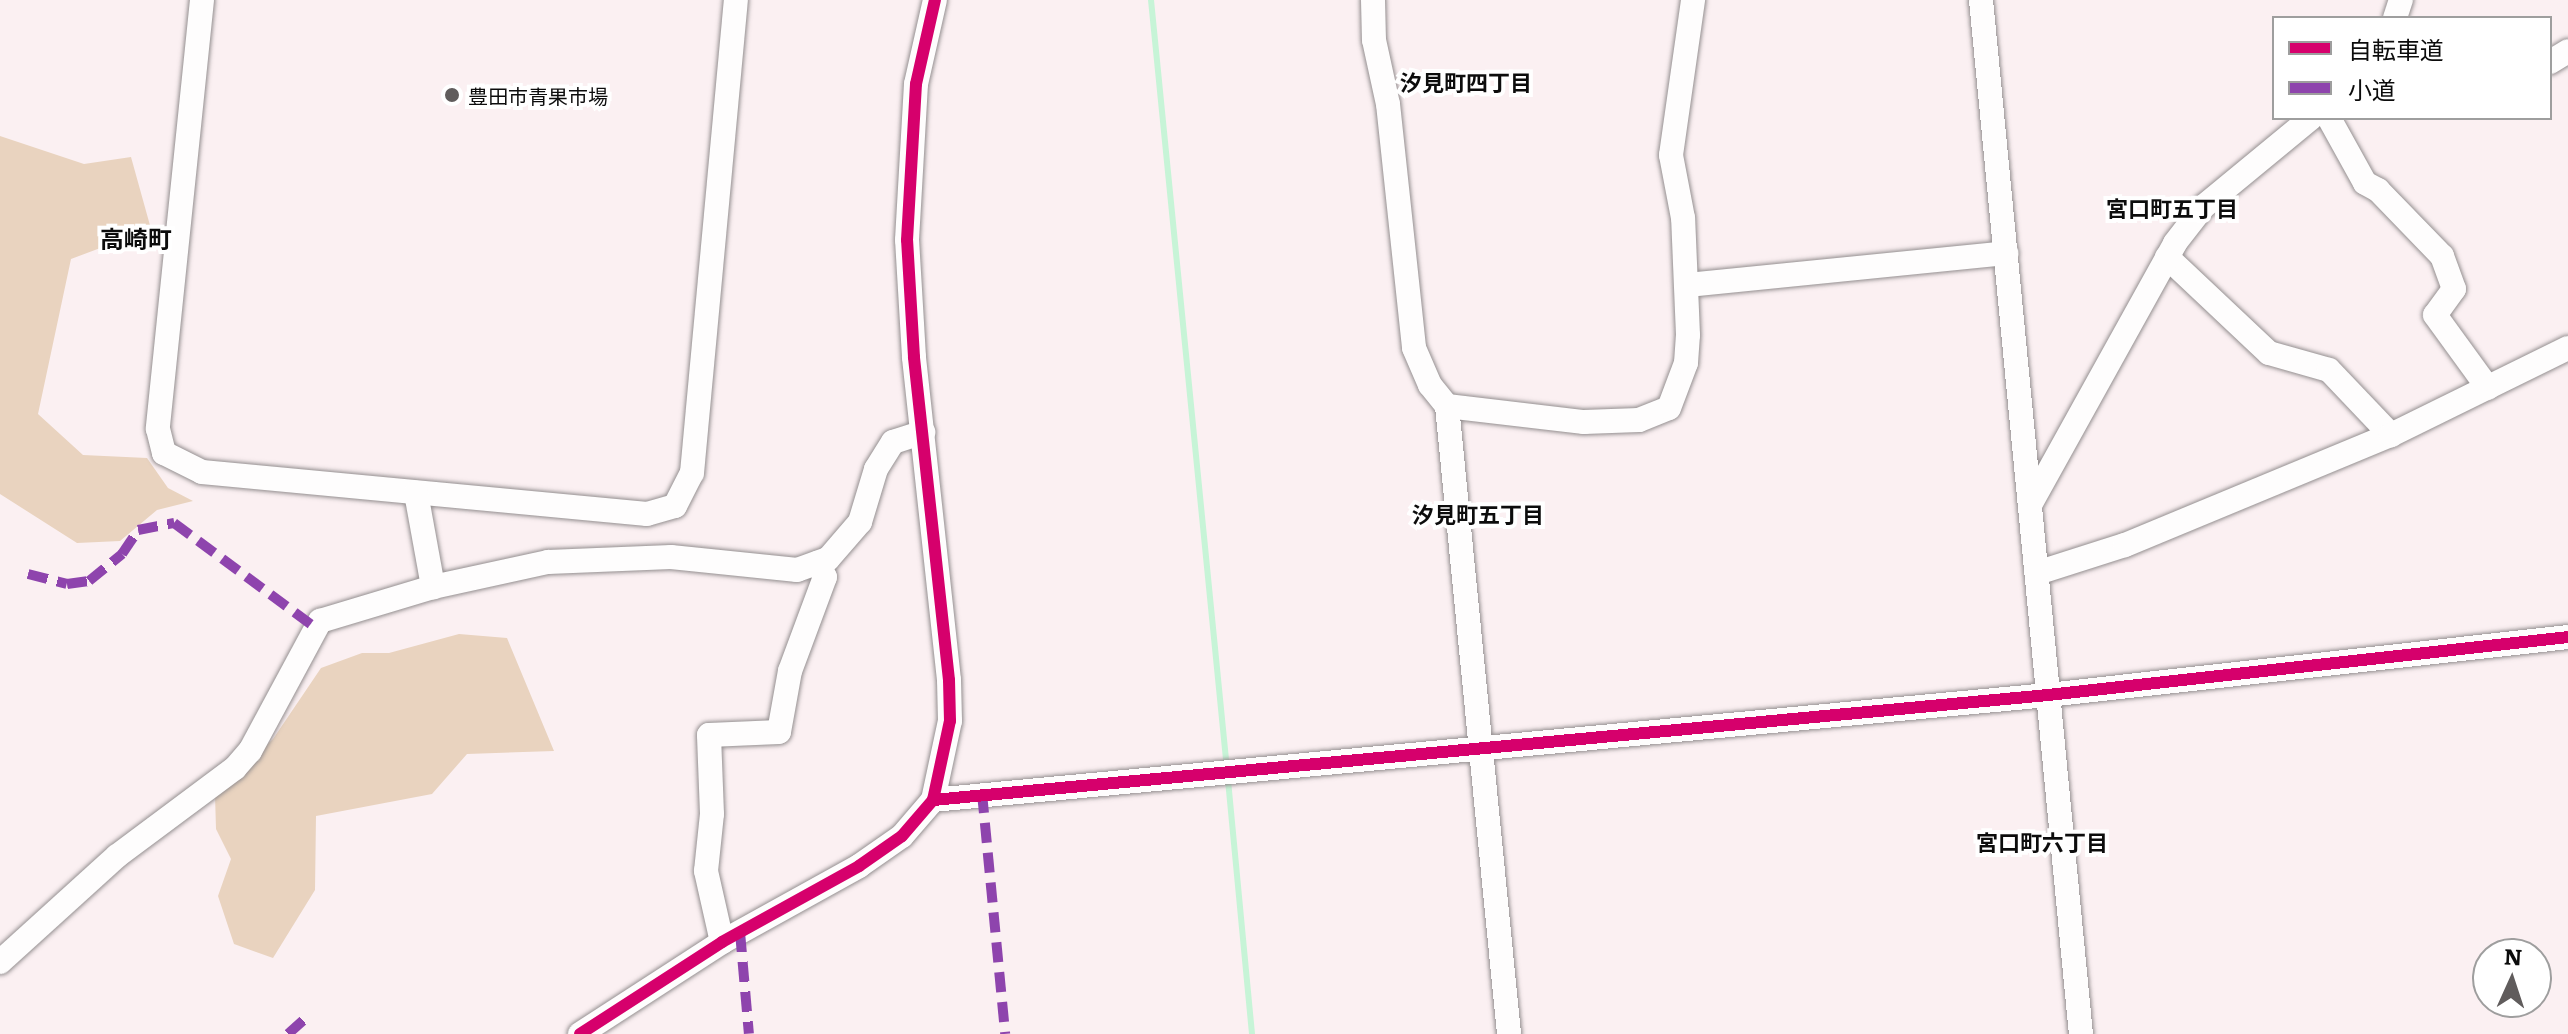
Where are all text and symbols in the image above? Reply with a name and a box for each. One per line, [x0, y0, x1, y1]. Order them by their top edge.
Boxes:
legend [2272, 16, 2552, 120]
text: 自転車道 [2348, 31, 2444, 66]
district label: 汐見町四丁目 [1400, 69, 1532, 95]
text: 小道 [2348, 71, 2396, 106]
place label: 豊田市青果市場 [468, 83, 608, 107]
marker: 豊田市青果市場 [443, 86, 461, 104]
district label: 宮口町五丁目 [2106, 195, 2238, 221]
district label: 高崎町 [100, 224, 172, 252]
district label: 汐見町五丁目 [1412, 501, 1544, 527]
district label: 宮口町六丁目 [1976, 829, 2108, 855]
north arrow [2472, 938, 2552, 1018]
text: N [2503, 939, 2523, 972]

